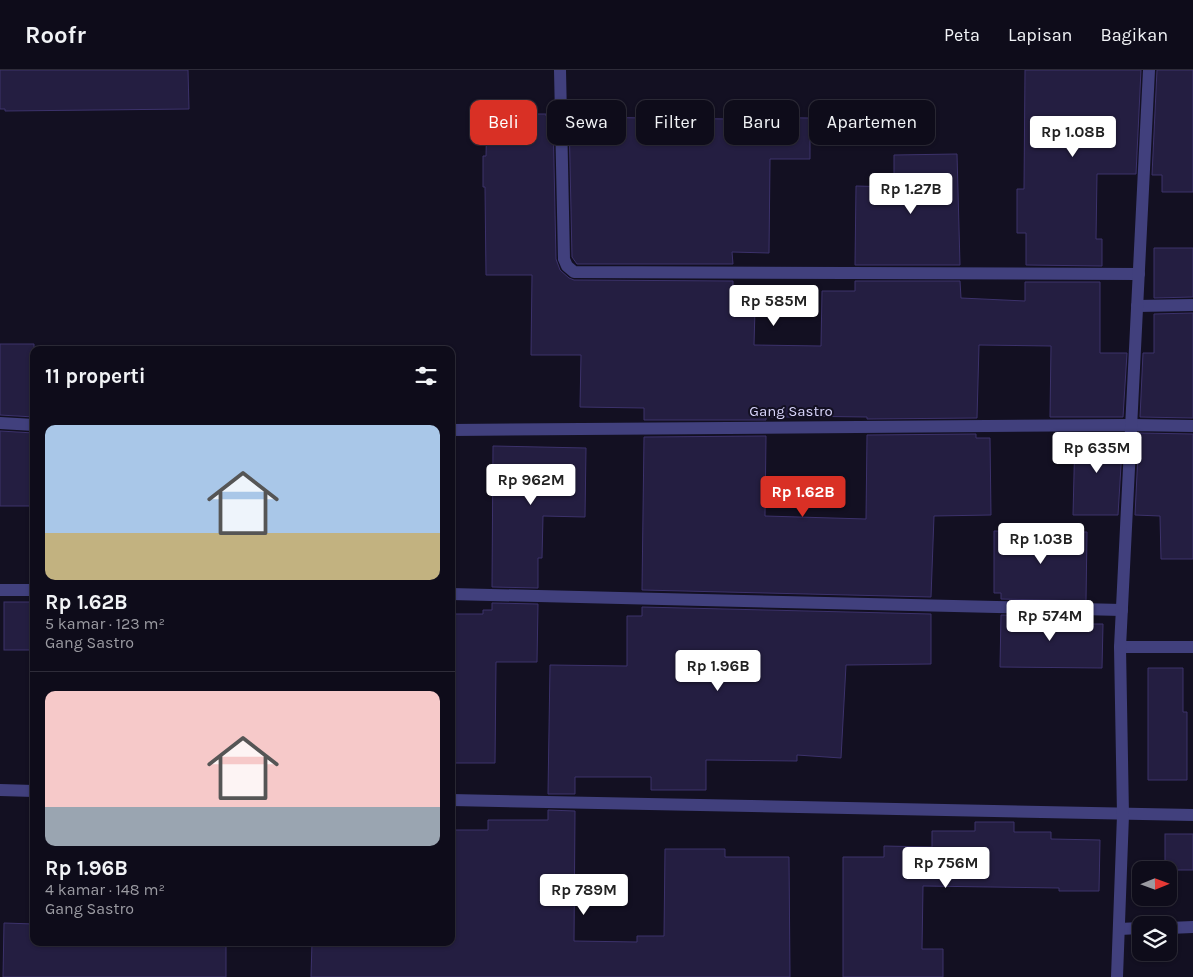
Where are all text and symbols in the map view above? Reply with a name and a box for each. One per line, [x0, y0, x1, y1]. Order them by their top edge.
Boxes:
text: Roofr [25, 21, 86, 49]
text: Peta [944, 24, 980, 46]
text: Lapisan [1008, 24, 1072, 46]
text: Bagikan [1100, 24, 1168, 46]
chip: Beli [470, 100, 537, 145]
chip: Sewa [547, 100, 626, 145]
chip: Filter [636, 100, 714, 145]
chip: Baru [724, 100, 799, 145]
chip: Apartemen [809, 100, 935, 145]
pin: Rp 1.08B [1021, 116, 1125, 158]
text: Rp 1.08B [1041, 122, 1105, 141]
pin: Rp 1.27B [859, 172, 963, 215]
text: Rp 1.27B [880, 179, 942, 198]
pin: Rp 585M [728, 284, 820, 327]
text: Rp 585M [740, 291, 808, 310]
icon: filters [412, 362, 440, 390]
text: 11 properti [45, 364, 146, 388]
street label: Gang Sastro [749, 402, 833, 420]
pin: Rp 635M [1051, 432, 1143, 474]
text: Rp 635M [1063, 438, 1131, 457]
icon: home [198, 458, 288, 548]
pin: Rp 962M [485, 464, 577, 506]
text: Rp 962M [497, 470, 565, 489]
pin: Rp 1.62B [751, 476, 855, 518]
text: Rp 1.62B [771, 482, 835, 501]
pin: Rp 1.03B [989, 522, 1093, 565]
text: Rp 1.03B [1009, 529, 1073, 548]
text: Rp 1.62B [45, 590, 128, 614]
pin: Rp 574M [1004, 600, 1096, 642]
text: Rp 574M [1018, 606, 1082, 625]
text: 5 kamar · 123 m² [45, 614, 165, 633]
text: Gang Sastro [45, 633, 134, 652]
pin: Rp 1.96B [666, 650, 770, 692]
text: Rp 1.96B [686, 656, 750, 675]
icon: home [198, 723, 288, 813]
pin: Rp 756M [900, 846, 992, 889]
text: Rp 756M [913, 853, 979, 872]
text: Rp 1.96B [45, 856, 128, 880]
north arrow [1132, 861, 1178, 906]
map controls [1132, 861, 1177, 961]
pin: Rp 789M [538, 874, 630, 916]
text: 4 kamar · 148 m² [45, 880, 165, 899]
text: Rp 789M [551, 880, 617, 899]
text: Gang Sastro [45, 899, 134, 918]
button: layers [1132, 916, 1177, 961]

